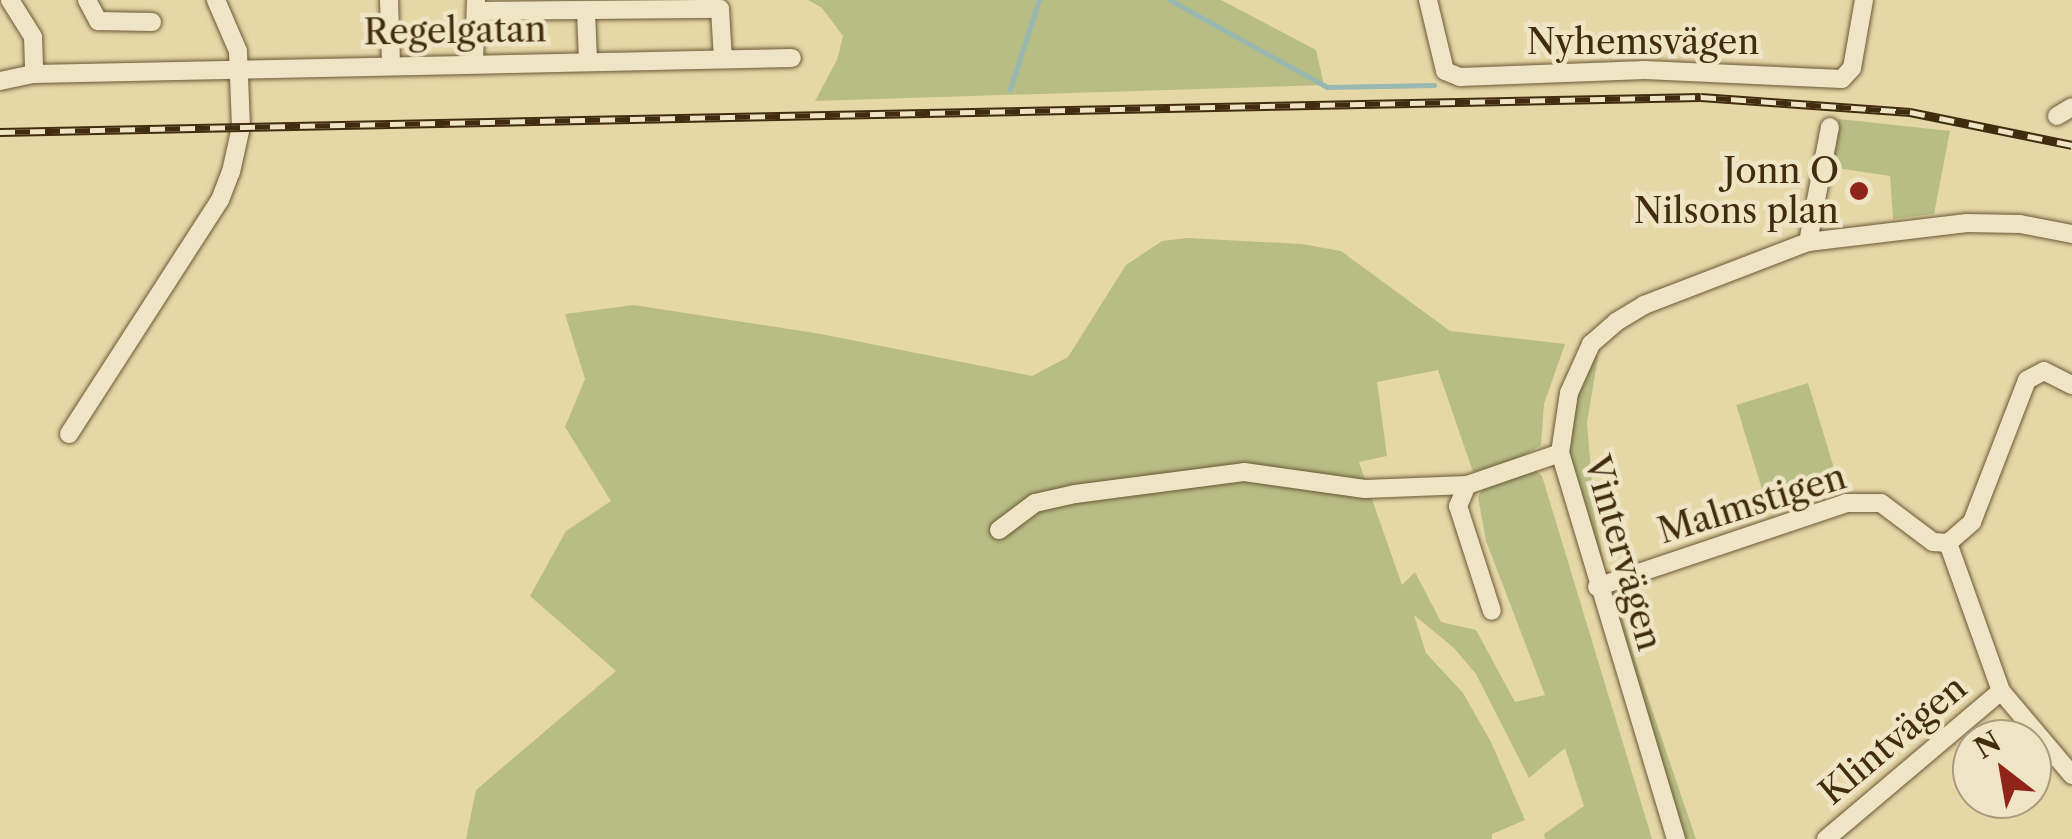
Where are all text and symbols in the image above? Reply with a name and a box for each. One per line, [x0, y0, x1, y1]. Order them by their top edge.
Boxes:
street label: Regelgatan [363, 8, 547, 54]
street label: Nyhemsvägen [1527, 21, 1759, 63]
place label: Jonn O Nilsons plan [1634, 150, 1839, 232]
marker: Jonn O Nilsons plan [1848, 180, 1870, 202]
street label: Vintervägen [1575, 451, 1671, 655]
street label: Malmstigen [1653, 456, 1851, 552]
street label: Klintvägen [1811, 666, 1975, 814]
north arrow [1952, 719, 2052, 819]
text: N [1968, 724, 2007, 766]

